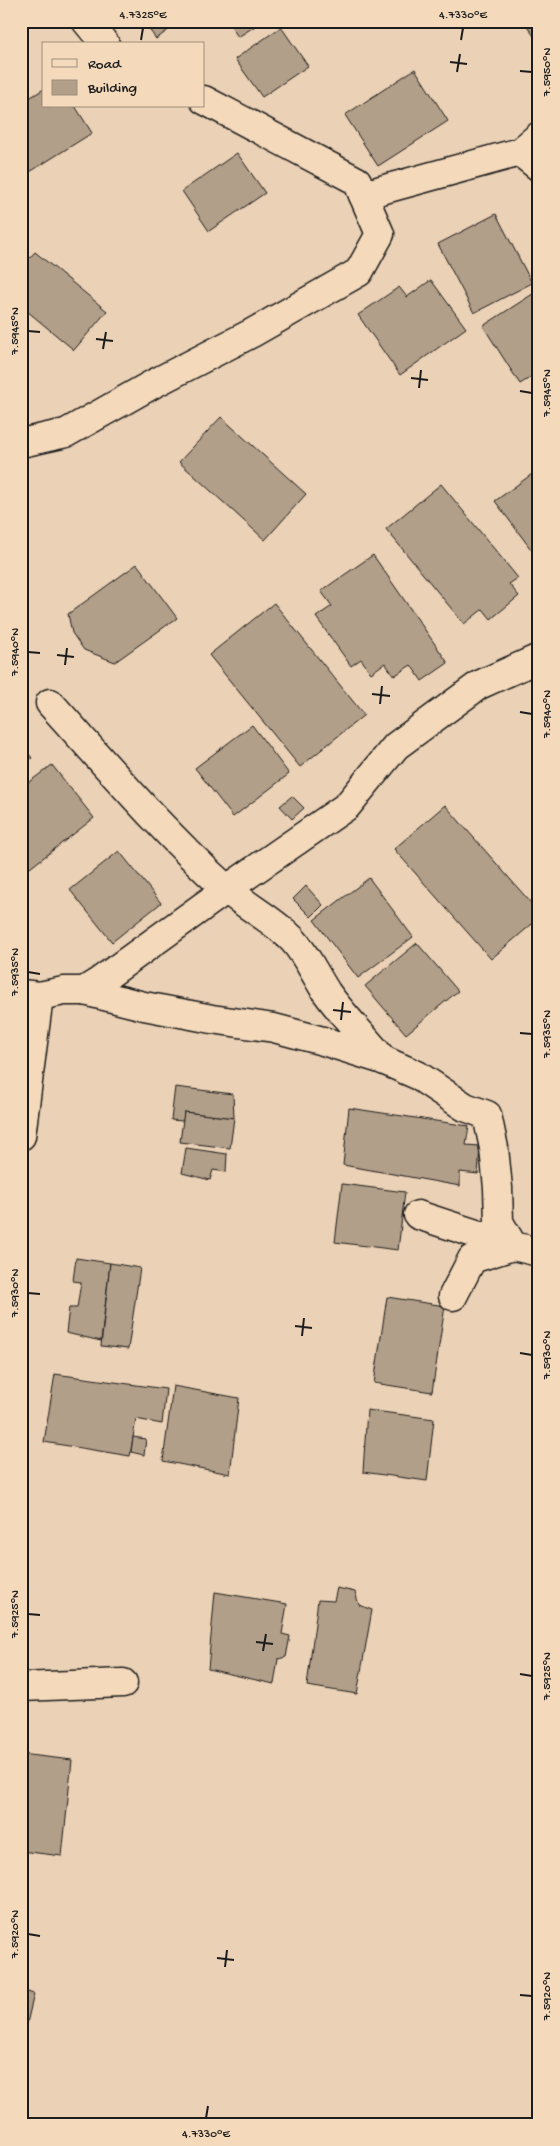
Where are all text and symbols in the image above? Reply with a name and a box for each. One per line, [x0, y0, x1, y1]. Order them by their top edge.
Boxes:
text: 4.7325°E [120, 9, 167, 23]
text: 4.7330°E [439, 9, 487, 23]
legend [42, 42, 205, 108]
text: 7.5950°N [541, 47, 555, 97]
text: Road [88, 56, 122, 74]
text: Building [87, 80, 137, 98]
text: 7.5945°N [9, 307, 23, 356]
text: 7.5945°N [541, 369, 555, 418]
text: 7.5940°N [9, 628, 23, 677]
text: 7.5940°N [541, 690, 555, 739]
text: 7.5935°N [9, 948, 23, 997]
text: 7.5935°N [541, 1010, 555, 1059]
text: 7.5930°N [9, 1269, 23, 1318]
text: 7.5930°N [541, 1331, 555, 1380]
text: 7.5925°N [9, 1590, 23, 1639]
text: 7.5925°N [541, 1652, 555, 1701]
text: 7.5920°N [9, 1910, 23, 1959]
text: 7.5920°N [541, 1972, 555, 2021]
text: 4.7330°E [182, 2128, 230, 2142]

